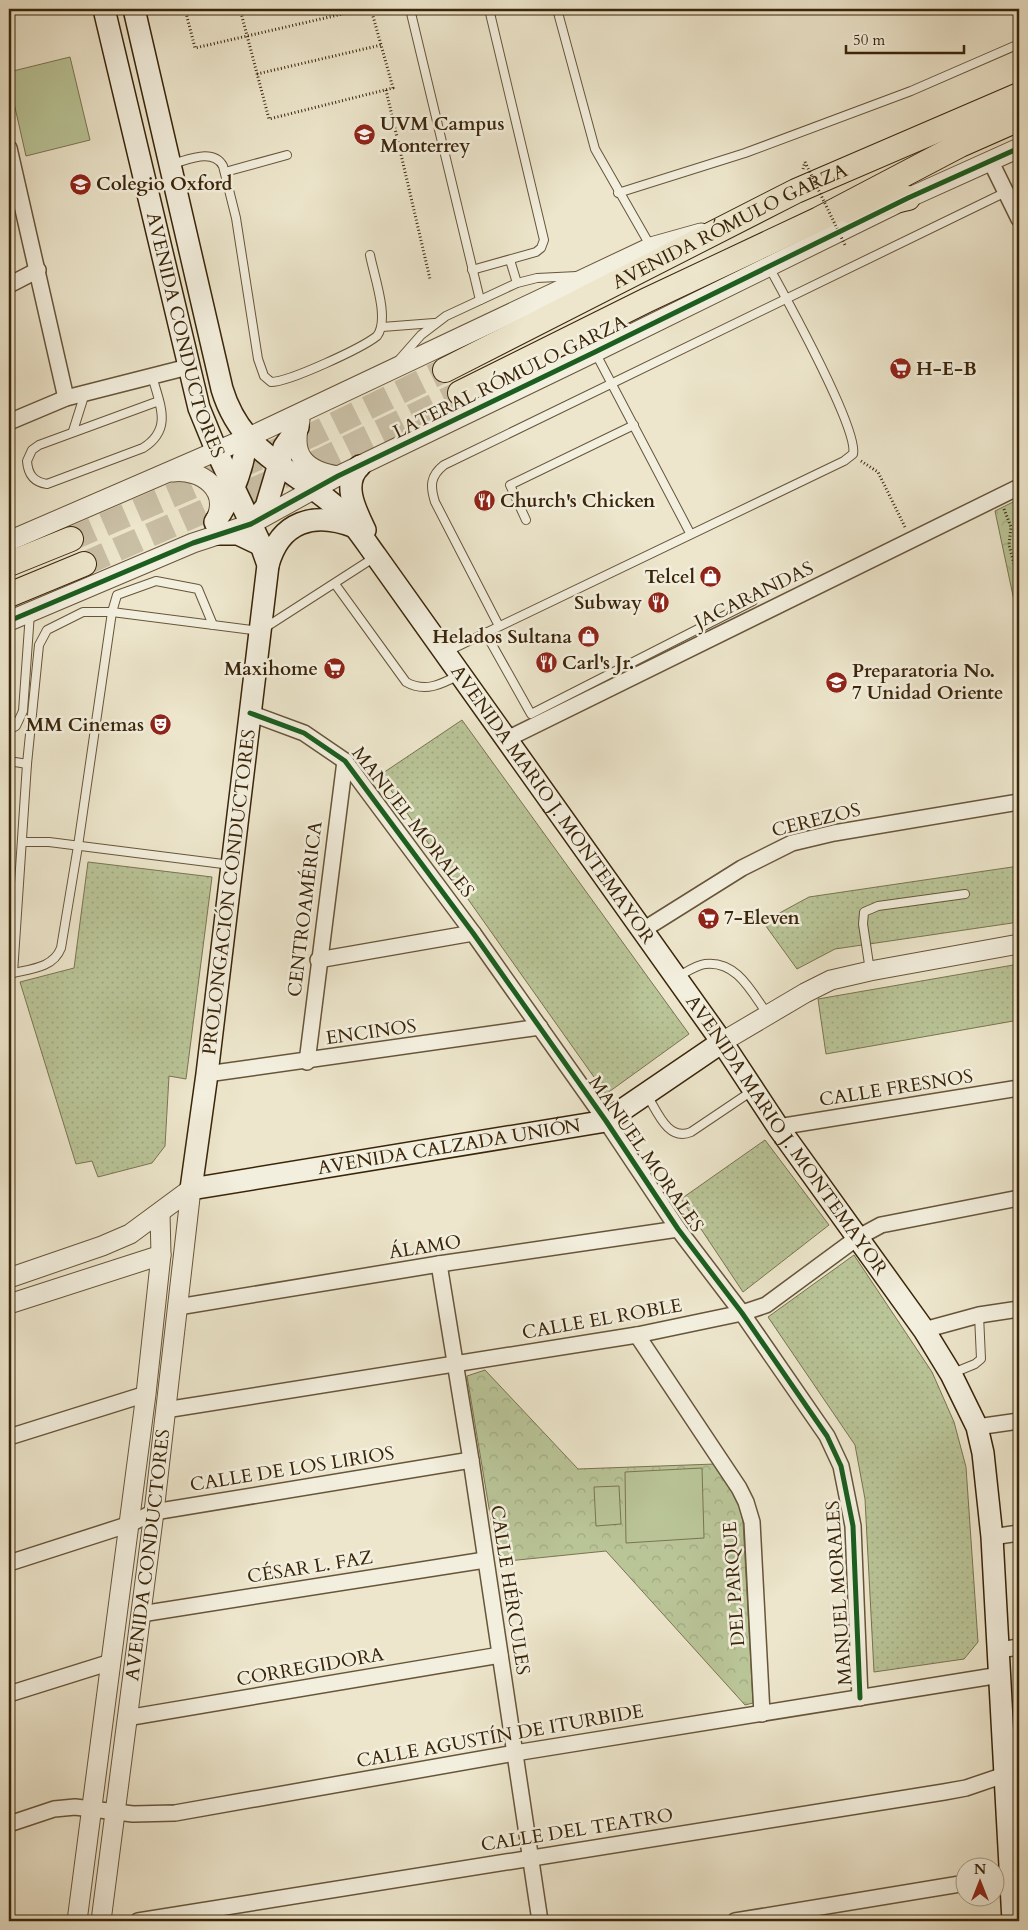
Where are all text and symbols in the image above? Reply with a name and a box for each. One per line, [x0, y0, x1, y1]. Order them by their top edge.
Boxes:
scale bar [846, 22, 963, 54]
text: 50 m [853, 30, 885, 50]
place label: UVM Campus Monterrey [380, 111, 505, 159]
school or university icon: UVM Campus Monterrey [352, 123, 376, 147]
street label: AVENIDA RÓMULO GARZA [608, 157, 852, 296]
place label: Colegio Oxford [96, 171, 233, 197]
school or university icon: Colegio Oxford [68, 172, 92, 196]
street label: AVENIDA CONDUCTORES [140, 210, 231, 462]
street label: LATERAL RÓMULO GARZA [388, 308, 632, 445]
place label: H-E-B [916, 356, 977, 382]
supermarket icon: H-E-B [888, 357, 912, 381]
place label: Church's Chicken [500, 488, 656, 514]
restaurant icon: Church's Chicken [472, 489, 496, 513]
street label: JACARANDAS [687, 555, 818, 636]
place label: Telcel [644, 564, 695, 590]
shop icon: Telcel [699, 565, 723, 589]
place label: Subway [574, 590, 642, 616]
restaurant icon: Subway [646, 591, 670, 615]
place label: Helados Sultana [432, 624, 573, 650]
shop icon: Helados Sultana [576, 625, 600, 649]
place label: Carl's Jr. [562, 650, 634, 676]
restaurant icon: Carl's Jr. [534, 651, 558, 675]
place label: Maxihome [224, 656, 318, 682]
supermarket icon: Maxihome [322, 657, 346, 681]
place label: Preparatoria No. 7 Unidad Oriente [852, 658, 1003, 706]
street label: AVENIDA MARIO J. MONTEMAYOR [445, 660, 661, 950]
school or university icon: Preparatoria No. 7 Unidad Oriente [824, 670, 848, 694]
place label: MM Cinemas [26, 712, 144, 738]
theatre icon: MM Cinemas [148, 713, 172, 737]
street label: PROLONGACIÓN CONDUCTORES [195, 727, 262, 1056]
street label: MANUEL MORALES [346, 741, 480, 903]
street label: CEREZOS [769, 796, 863, 844]
street label: CENTROAMÉRICA [281, 819, 329, 998]
place label: 7-Eleven [724, 905, 800, 931]
supermarket icon: 7-Eleven [696, 906, 720, 930]
street label: AVENIDA MARIO J. MONTEMAYOR [680, 990, 894, 1281]
street label: ENCINOS [324, 1013, 418, 1051]
street label: CALLE FRESNOS [817, 1063, 975, 1113]
street label: MANUEL MORALES [582, 1071, 710, 1237]
street label: AVENIDA CALZADA UNIÓN [316, 1112, 582, 1181]
street label: ÁLAMO [387, 1228, 463, 1266]
street label: CALLE EL ROBLE [520, 1292, 684, 1346]
street label: AVENIDA CONDUCTORES [119, 1428, 176, 1682]
street label: CALLE DE LOS LIRIOS [188, 1440, 396, 1498]
street label: MANUEL MORALES [820, 1500, 858, 1686]
street label: CALLE HÉRCULES [484, 1503, 536, 1677]
street label: DEL PARQUE [717, 1521, 751, 1647]
street label: CÉSAR L. FAZ [245, 1544, 375, 1590]
street label: CORREGIDORA [234, 1641, 386, 1693]
street label: CALLE AGUSTÍN DE ITURBIDE [354, 1698, 646, 1774]
street label: CALLE DEL TEATRO [479, 1802, 675, 1858]
north arrow [956, 1858, 1006, 1908]
text: N [974, 1860, 986, 1879]

